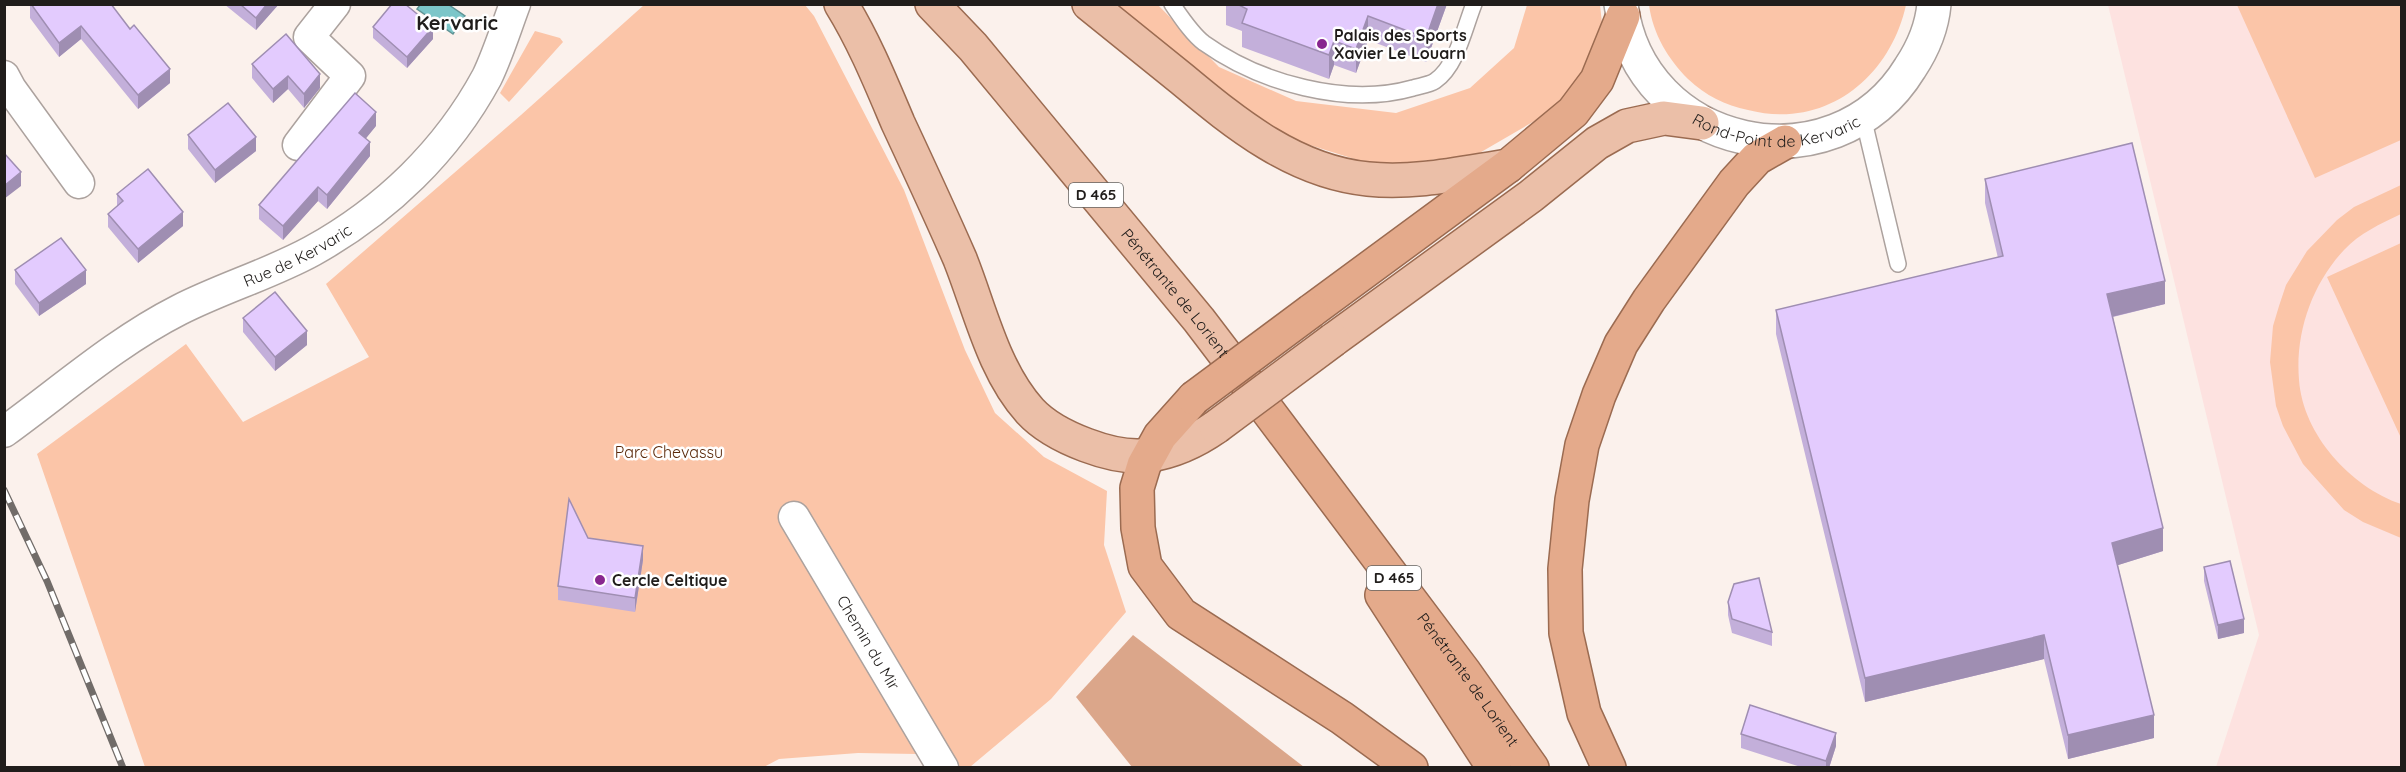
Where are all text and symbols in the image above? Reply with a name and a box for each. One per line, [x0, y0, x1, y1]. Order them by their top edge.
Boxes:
district label: Kervaric [416, 10, 498, 35]
place label: Palais des Sports Xavier Le Louarn [1334, 25, 1467, 63]
marker: Palais des Sports Xavier Le Louarn [1315, 37, 1329, 51]
street label: Rond-Point de Kervaric [1691, 104, 1863, 124]
text: Rond-Point de Kervaric [1689, 109, 1863, 151]
road number: D 465 [1069, 183, 1123, 207]
street label: Rue de Kervaric [240, 220, 355, 291]
street label: Pénétrante de Lorient [1117, 224, 1234, 361]
park label: Parc Chevassu [615, 442, 723, 462]
road number: D 465 [1367, 566, 1421, 590]
place label: Cercle Celtique [612, 570, 727, 590]
marker: Cercle Celtique [593, 573, 607, 587]
street label: Chemin du Mir [833, 592, 904, 693]
street label: Pénétrante de Lorient [1413, 609, 1524, 750]

